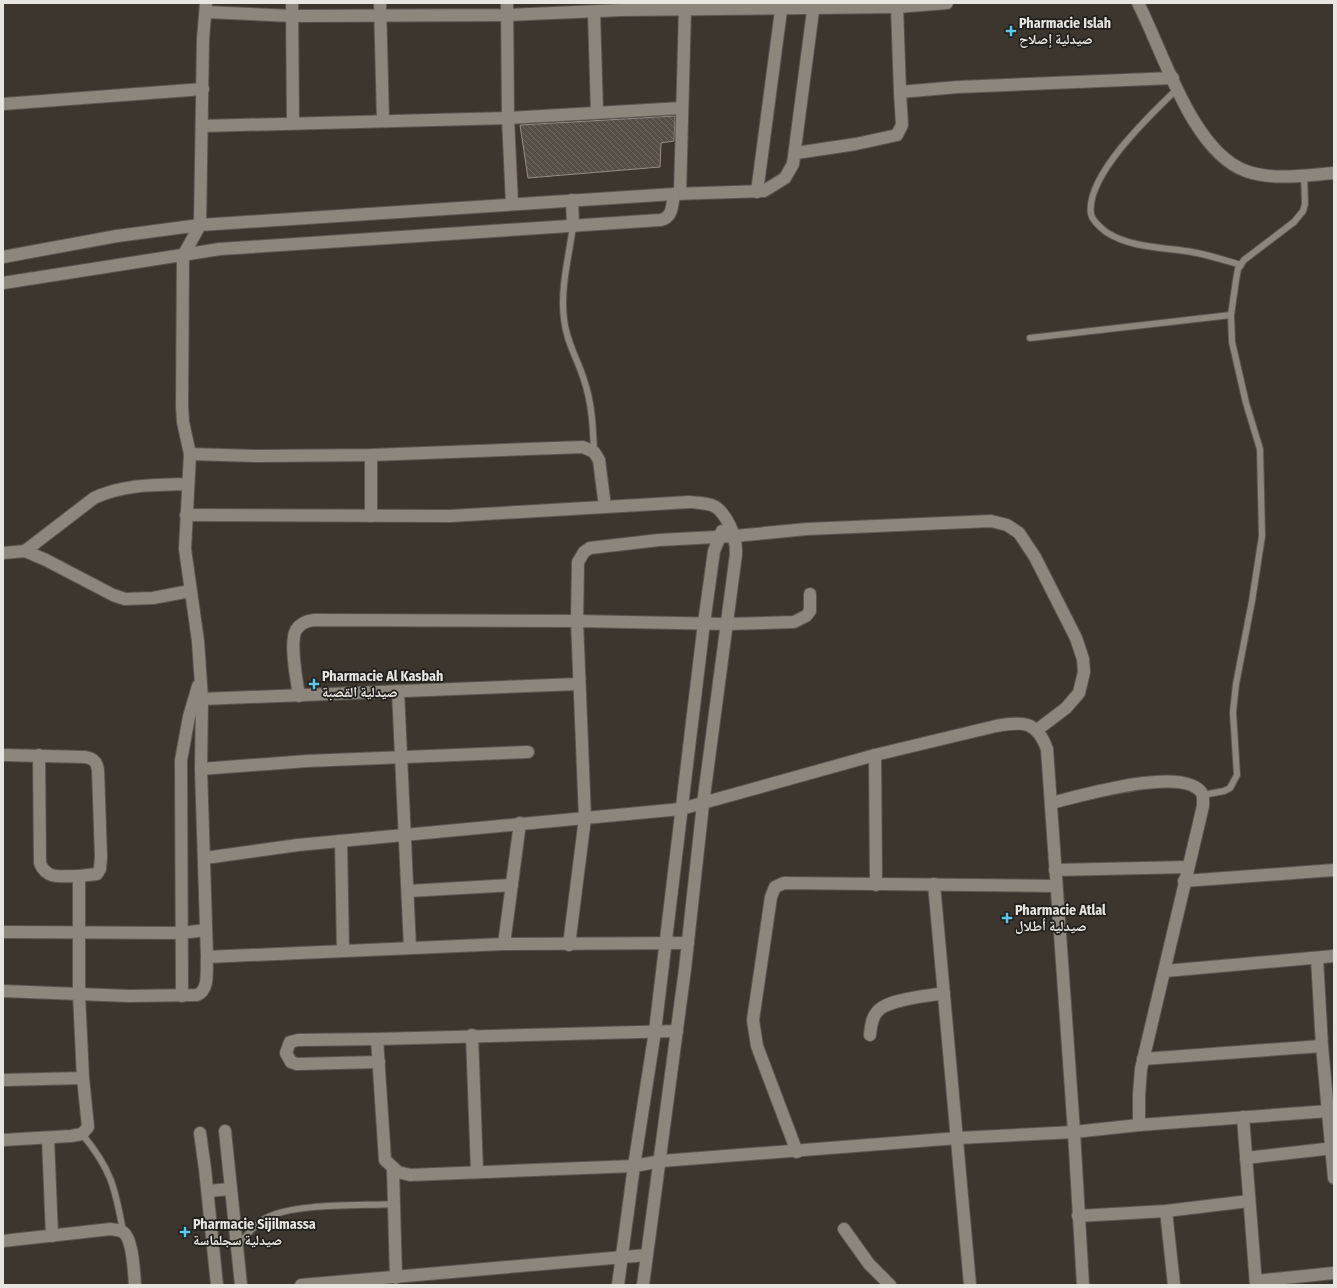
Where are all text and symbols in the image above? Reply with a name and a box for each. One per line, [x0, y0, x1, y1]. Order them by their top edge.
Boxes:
place label: Pharmacie Islah صيدلية إصلاح [1019, 15, 1111, 48]
marker: Pharmacie Islah صيدلية إصلاح [1006, 26, 1016, 36]
place label: Pharmacie Al Kasbah صيدلية القصبة [322, 668, 443, 701]
marker: Pharmacie Al Kasbah صيدلية القصبة [309, 679, 319, 689]
place label: Pharmacie Atlal صيدلية أطلال [1015, 902, 1106, 935]
marker: Pharmacie Atlal صيدلية أطلال [1002, 913, 1012, 923]
place label: Pharmacie Sijilmassa صيدلية سجلماسة [193, 1216, 316, 1249]
marker: Pharmacie Sijilmassa صيدلية سجلماسة [180, 1227, 190, 1237]

